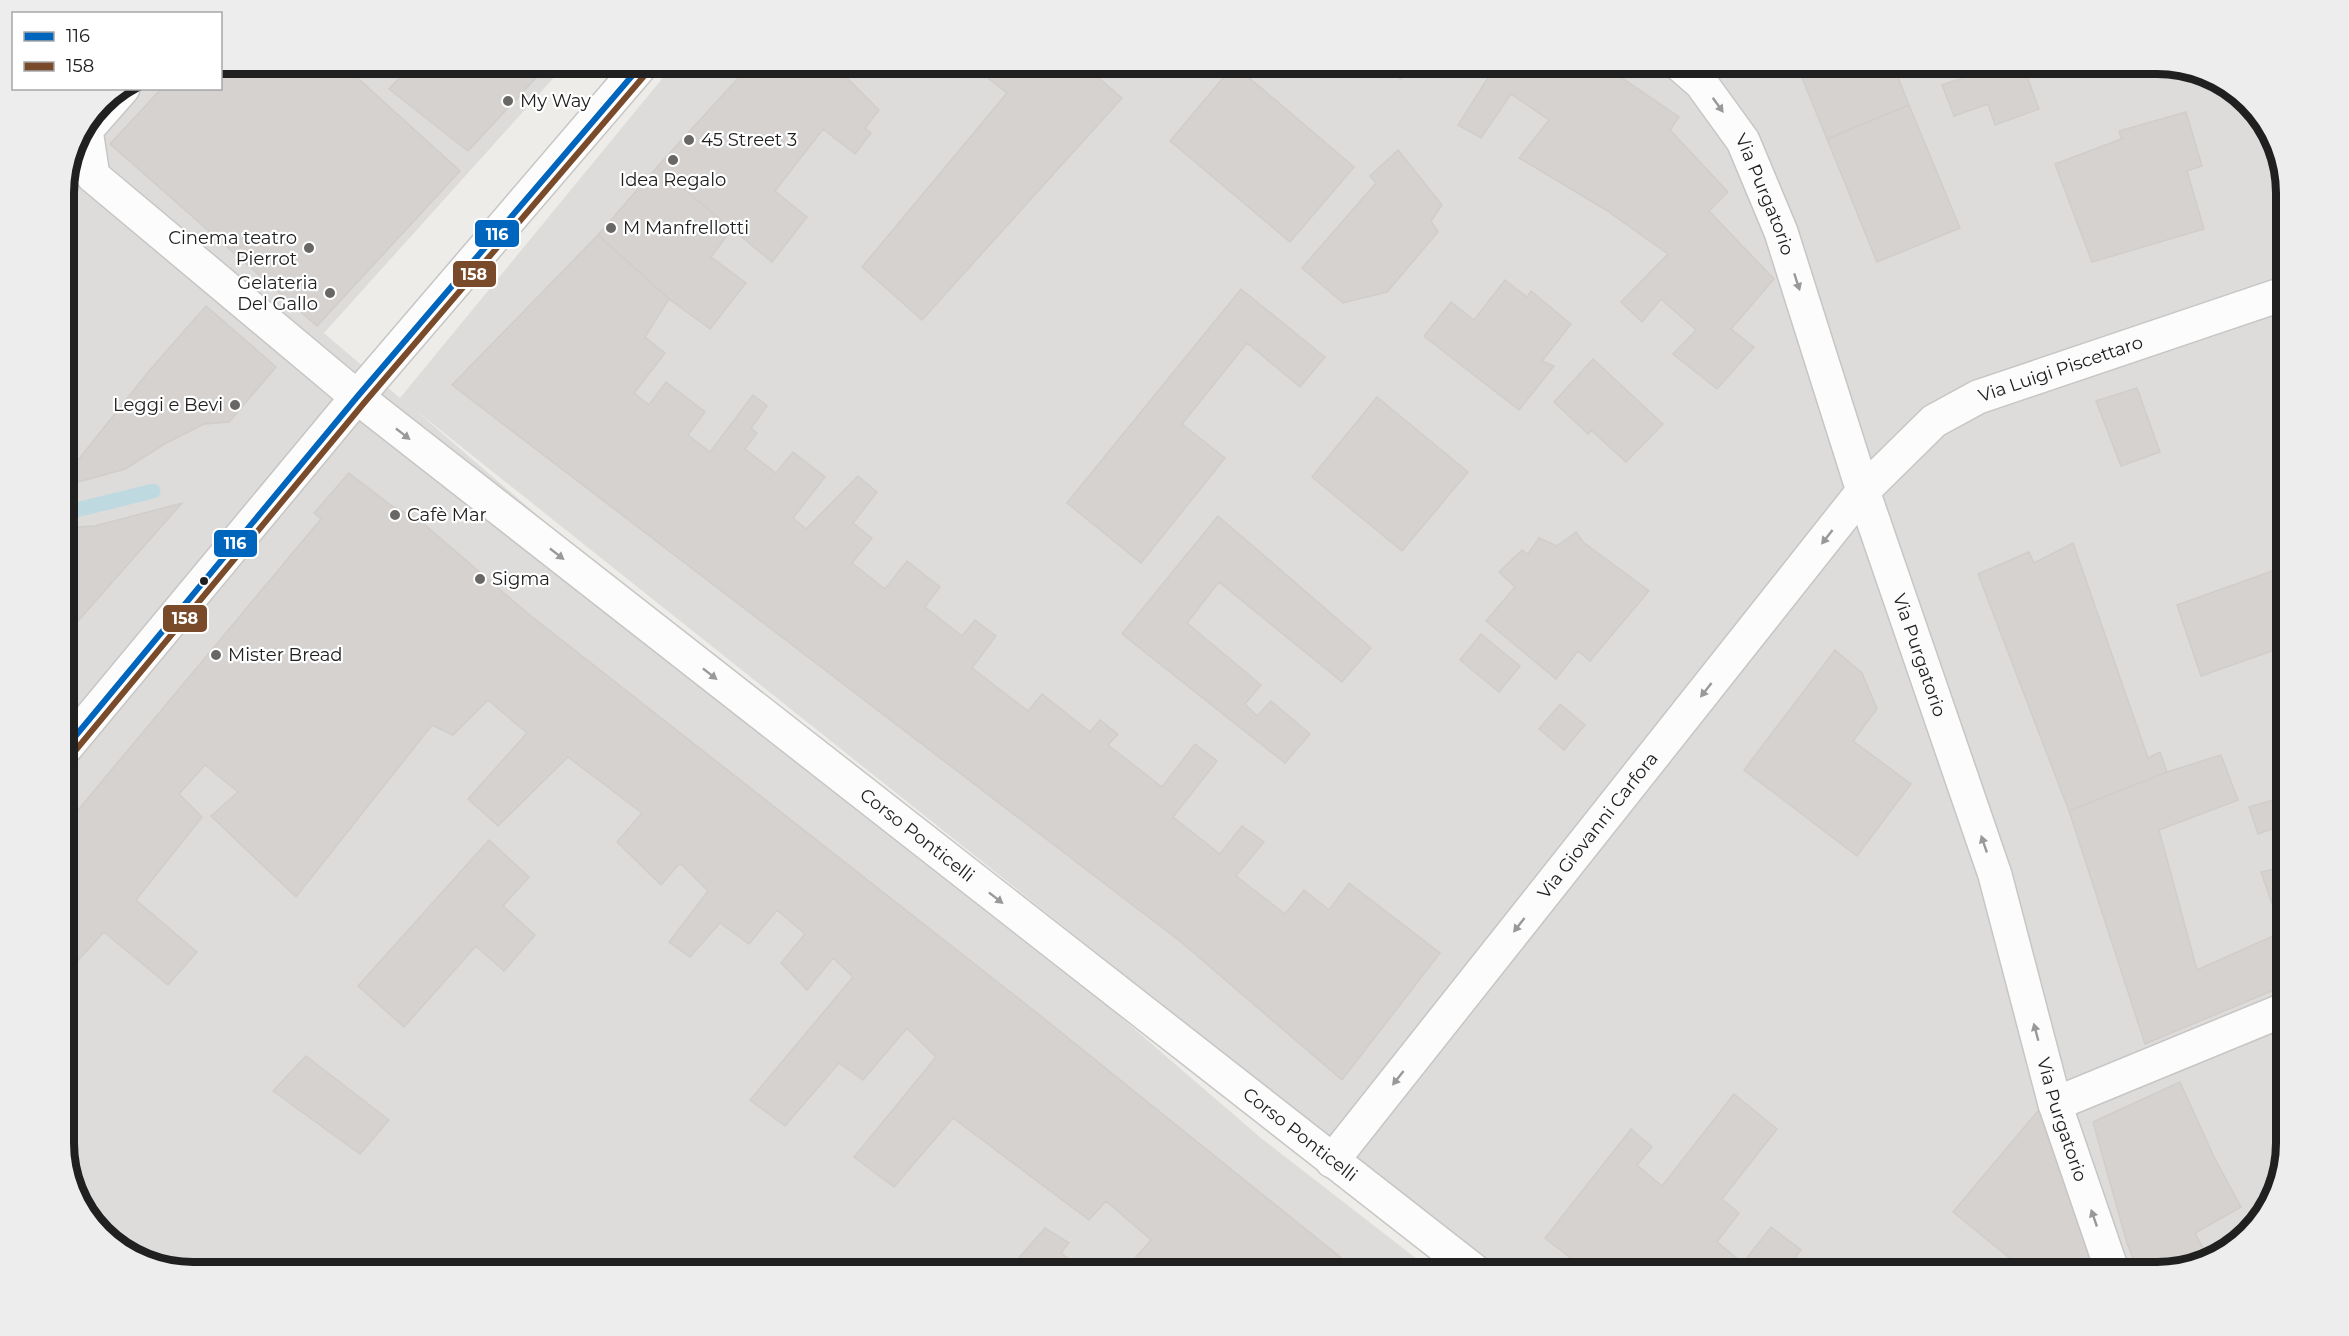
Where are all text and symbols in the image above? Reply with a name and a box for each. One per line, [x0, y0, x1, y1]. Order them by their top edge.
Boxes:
legend [12, 12, 222, 90]
text: 116 [66, 25, 90, 47]
text: 158 [66, 55, 94, 77]
place label: My Way [520, 90, 591, 112]
marker: My Way [501, 94, 515, 108]
one-way arrow [1711, 98, 1723, 113]
place label: 45 Street 3 [701, 129, 797, 151]
street label: Via Purgatorio [1730, 129, 1799, 258]
marker: 45 Street 3 [682, 133, 696, 147]
marker: Idea Regalo [666, 153, 680, 167]
place label: Idea Regalo [620, 169, 726, 191]
place label: M Manfrellotti [623, 217, 749, 239]
line badge: 116 [474, 219, 520, 248]
marker: M Manfrellotti [604, 221, 618, 235]
text: 116 [486, 225, 508, 244]
place label: Cinema teatro Pierrot [168, 227, 297, 270]
marker: Cinema teatro Pierrot [302, 241, 316, 255]
line badge: 158 [452, 260, 497, 288]
text: 158 [461, 265, 487, 284]
place label: Gelateria Del Gallo [237, 272, 318, 315]
one-way arrow [1792, 273, 1802, 291]
marker: Gelateria Del Gallo [323, 286, 337, 300]
street label: Via Luigi Piscettaro [1976, 331, 2146, 407]
place label: Leggi e Bevi [113, 394, 223, 416]
marker: Leggi e Bevi [228, 398, 242, 412]
one-way arrow [395, 427, 411, 440]
place label: Cafè Mar [407, 504, 487, 526]
marker: Cafè Mar [388, 508, 402, 522]
line badge: 116 [213, 529, 258, 558]
one-way arrow [1820, 529, 1833, 545]
text: 116 [224, 534, 246, 553]
one-way arrow [549, 547, 564, 559]
place label: Sigma [492, 568, 550, 590]
marker: Sigma [473, 572, 487, 586]
unlabelled marker [198, 575, 210, 587]
street label: Via Purgatorio [1888, 591, 1951, 720]
line badge: 158 [162, 604, 208, 633]
text: 158 [172, 609, 198, 628]
place label: Mister Bread [228, 644, 343, 666]
marker: Mister Bread [209, 648, 223, 662]
one-way arrow [702, 668, 718, 681]
one-way arrow [1699, 682, 1712, 698]
street label: Via Giovanni Carfora [1533, 748, 1663, 903]
street label: Corso Ponticelli [856, 784, 979, 887]
one-way arrow [1979, 835, 1989, 853]
one-way arrow [988, 891, 1004, 904]
one-way arrow [1513, 917, 1526, 933]
one-way arrow [2031, 1022, 2040, 1040]
street label: Via Purgatorio [2032, 1055, 2092, 1184]
one-way arrow [1392, 1070, 1405, 1086]
street label: Corso Ponticelli [1238, 1083, 1362, 1186]
one-way arrow [2088, 1209, 2098, 1227]

